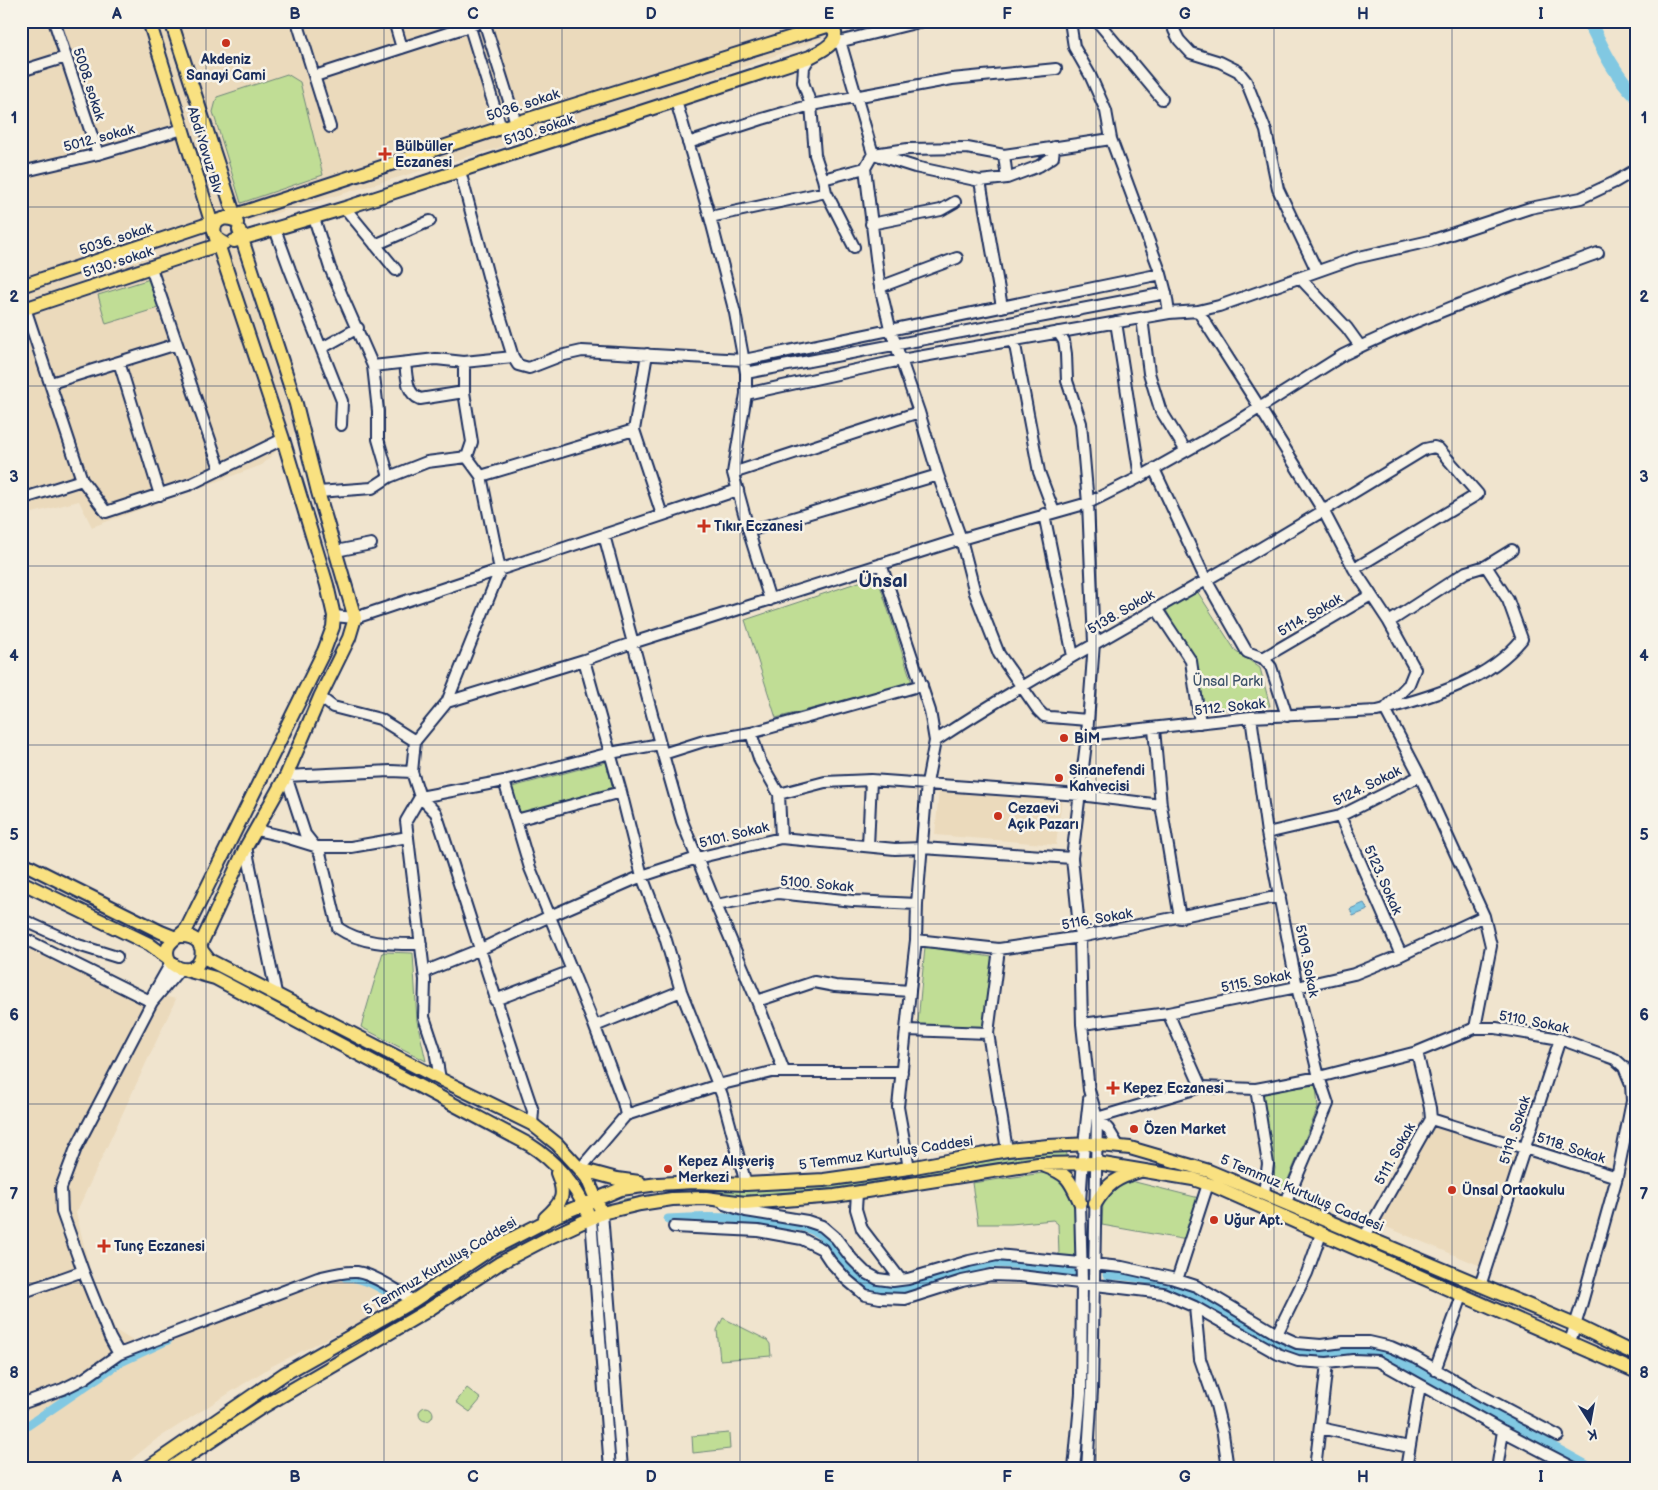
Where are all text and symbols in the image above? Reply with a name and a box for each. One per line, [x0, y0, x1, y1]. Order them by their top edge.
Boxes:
text: A [111, 5, 122, 24]
text: B [289, 5, 301, 24]
text: C [467, 5, 479, 24]
text: D [645, 5, 657, 24]
text: E [824, 5, 834, 24]
text: F [1002, 5, 1012, 24]
text: G [1179, 5, 1191, 24]
text: H [1357, 5, 1369, 24]
text: I [1538, 5, 1544, 24]
marker: Akdeniz Sanayi Cami [220, 37, 232, 49]
street label: 5008. sokak [69, 45, 109, 123]
place label: Akdeniz Sanayi Cami [186, 51, 266, 84]
street label: 5036. sokak [484, 85, 562, 125]
street label: Abdi Yavuz Blv [184, 105, 226, 196]
text: 1 [11, 109, 17, 128]
text: 1 [1641, 109, 1647, 128]
street label: 5130. sokak [502, 111, 577, 149]
street label: 5012. sokak [62, 120, 136, 156]
place label: Bülbüller Eczanesi [395, 138, 453, 171]
marker: Bülbüller Eczanesi [379, 148, 391, 160]
street label: 5036. sokak [77, 219, 155, 259]
street label: 5130. sokak [81, 243, 156, 281]
text: 2 [9, 288, 19, 307]
text: 2 [1639, 288, 1649, 307]
text: 3 [9, 468, 19, 487]
text: 3 [1639, 468, 1649, 487]
place label: Tıkır Eczanesi [714, 518, 803, 535]
marker: Tıkır Eczanesi [698, 520, 710, 532]
district label: Ünsal [858, 570, 908, 593]
street label: 5138. Sokak [1085, 586, 1158, 638]
street label: 5114. Sokak [1275, 590, 1345, 640]
text: 4 [9, 647, 19, 666]
text: 4 [1639, 647, 1649, 666]
park label: Ünsal Parkı [1193, 672, 1263, 690]
street label: 5112. Sokak [1194, 695, 1266, 719]
place label: BİM [1074, 728, 1100, 747]
marker: BİM [1058, 732, 1070, 744]
place label: Sinanefendi Kahvecisi [1069, 762, 1145, 795]
street label: 5124. Sokak [1330, 762, 1404, 810]
marker: Sinanefendi Kahvecisi [1053, 772, 1065, 784]
place label: Cezaevi Açık Pazarı [1007, 800, 1079, 833]
marker: Cezaevi Açık Pazarı [992, 810, 1004, 822]
street label: 5101. Sokak [697, 818, 771, 852]
text: 5 [9, 826, 19, 845]
text: 5 [1639, 826, 1649, 845]
street label: 5123. Sokak [1360, 843, 1406, 917]
street label: 5100. Sokak [779, 872, 855, 896]
street label: 5116. Sokak [1060, 904, 1134, 934]
street label: 5109. Sokak [1292, 923, 1322, 999]
street label: 5115. Sokak [1220, 966, 1293, 996]
text: 6 [9, 1006, 19, 1025]
text: 6 [1639, 1006, 1649, 1025]
street label: 5110. Sokak [1497, 1007, 1571, 1037]
place label: Kepez Eczanesi [1123, 1080, 1224, 1097]
marker: Kepez Eczanesi [1107, 1082, 1119, 1094]
street label: 5119. Sokak [1496, 1093, 1534, 1166]
place label: Özen Market [1144, 1120, 1226, 1138]
street label: 5111. Sokak [1371, 1120, 1419, 1188]
marker: Özen Market [1128, 1123, 1140, 1135]
street label: 5118. Sokak [1535, 1129, 1608, 1167]
street label: 5 Temmuz Kurtuluş Caddesi [798, 1132, 974, 1174]
street label: 5 Temmuz Kurtuluş Caddesi [1218, 1151, 1386, 1235]
place label: Kepez Alışveriş Merkezi [678, 1153, 775, 1186]
marker: Kepez Alışveriş Merkezi [662, 1163, 674, 1175]
place label: Ünsal Ortaokulu [1462, 1181, 1565, 1199]
marker: Ünsal Ortaokulu [1446, 1184, 1458, 1196]
text: 7 [10, 1185, 19, 1204]
text: 7 [1640, 1185, 1649, 1204]
place label: Uğur Apt. [1224, 1212, 1283, 1229]
street label: 5 Temmuz Kurtuluş Caddesi [360, 1213, 520, 1319]
marker: Uğur Apt. [1208, 1214, 1220, 1226]
place label: Tunç Eczanesi [114, 1238, 205, 1255]
marker: Tunç Eczanesi [98, 1240, 110, 1252]
text: 8 [9, 1364, 19, 1383]
text: 8 [1639, 1364, 1649, 1383]
north arrow [1566, 1398, 1616, 1448]
text: K [1586, 1425, 1599, 1444]
text: A [111, 1468, 122, 1487]
text: B [289, 1468, 301, 1487]
text: C [467, 1468, 479, 1487]
text: D [645, 1468, 657, 1487]
text: E [824, 1468, 834, 1487]
text: F [1002, 1468, 1012, 1487]
text: G [1179, 1468, 1191, 1487]
text: H [1357, 1468, 1369, 1487]
text: I [1538, 1468, 1544, 1487]

